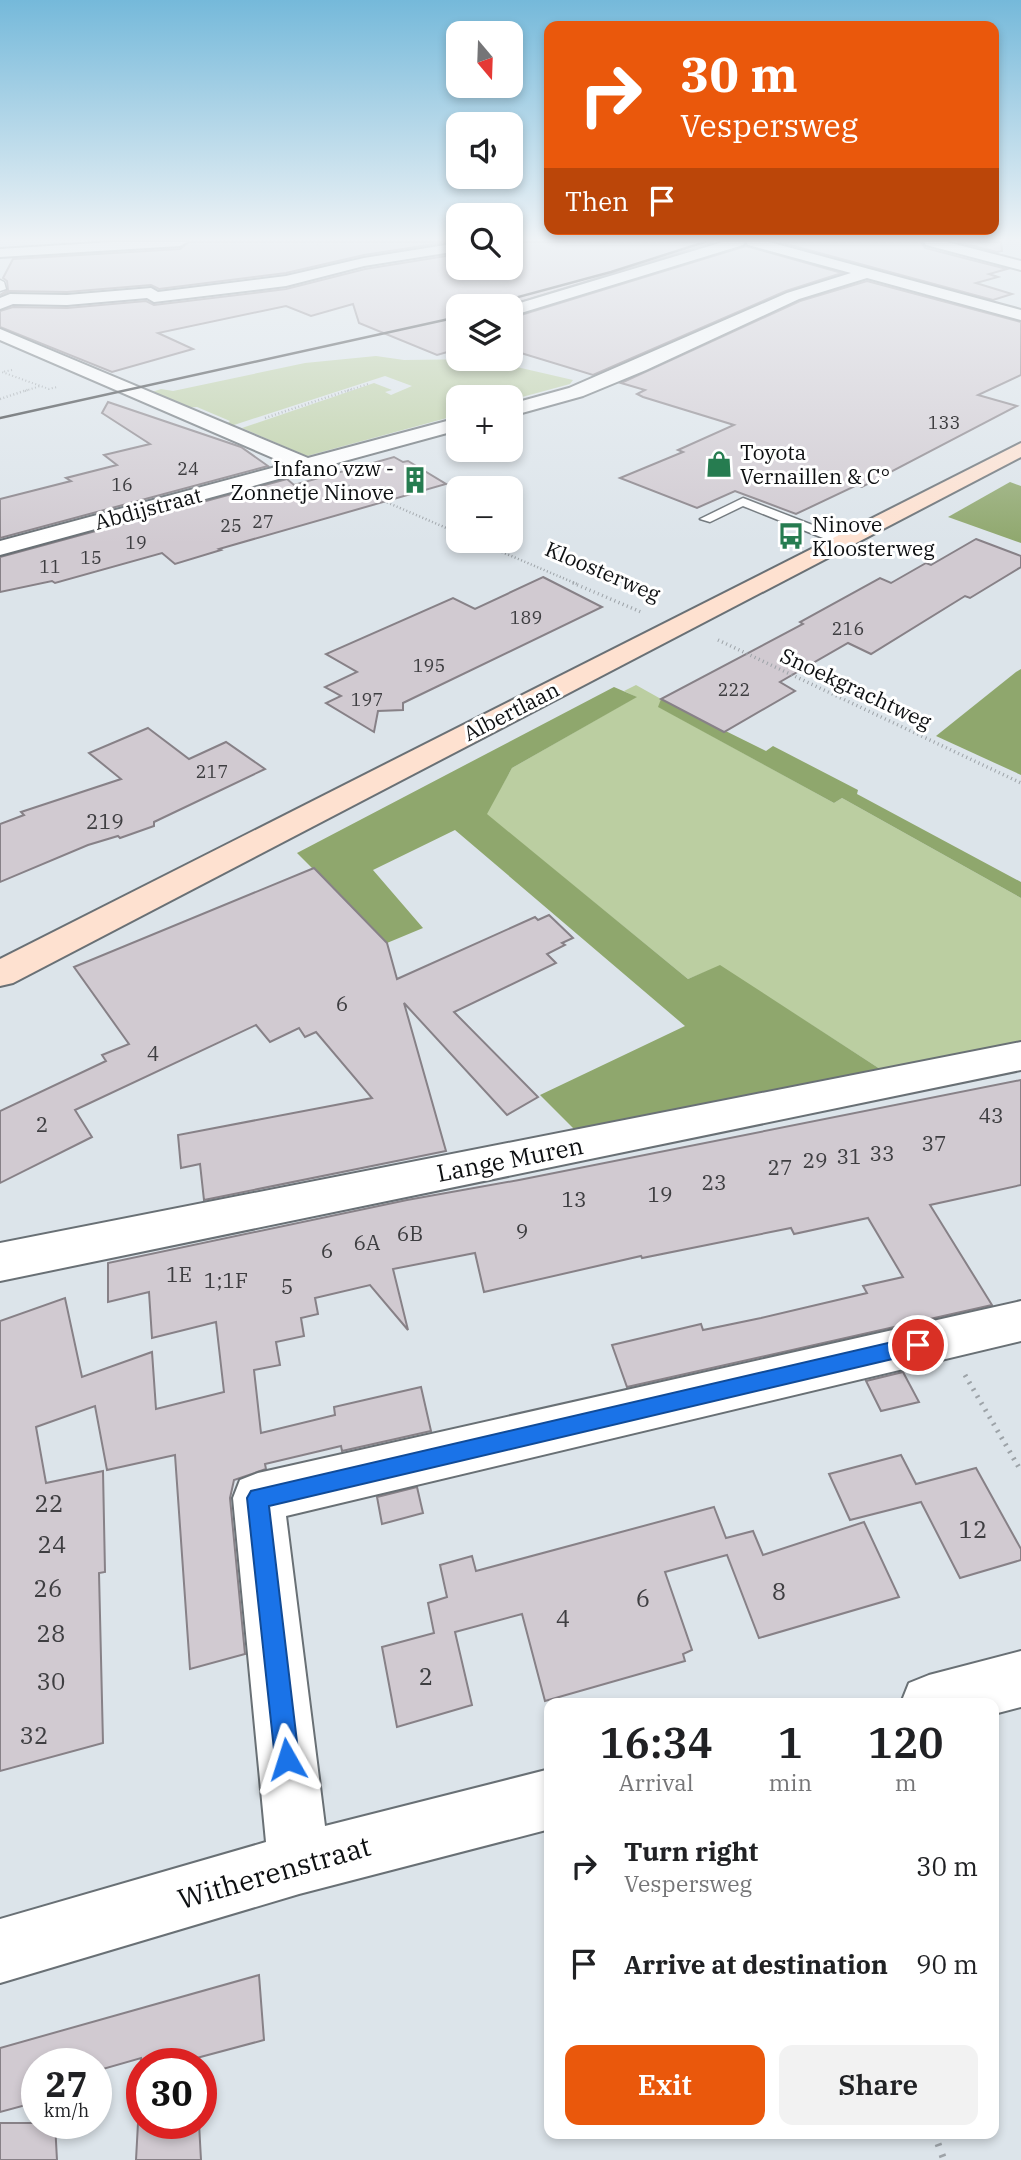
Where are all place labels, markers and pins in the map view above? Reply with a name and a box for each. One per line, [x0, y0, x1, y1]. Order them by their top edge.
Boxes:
place label: Toyota Vernaillen & C° [740, 438, 890, 490]
shop icon: Toyota Vernaillen & C° [704, 449, 734, 479]
place label: Infano vzw - Zonnetje Ninove [231, 454, 394, 506]
building icon: Infano vzw - Zonnetje Ninove [400, 465, 430, 495]
place label: Ninove Kloosterweg [812, 510, 935, 562]
bus stop icon: Ninove Kloosterweg [776, 521, 806, 551]
pin [888, 1315, 948, 1375]

